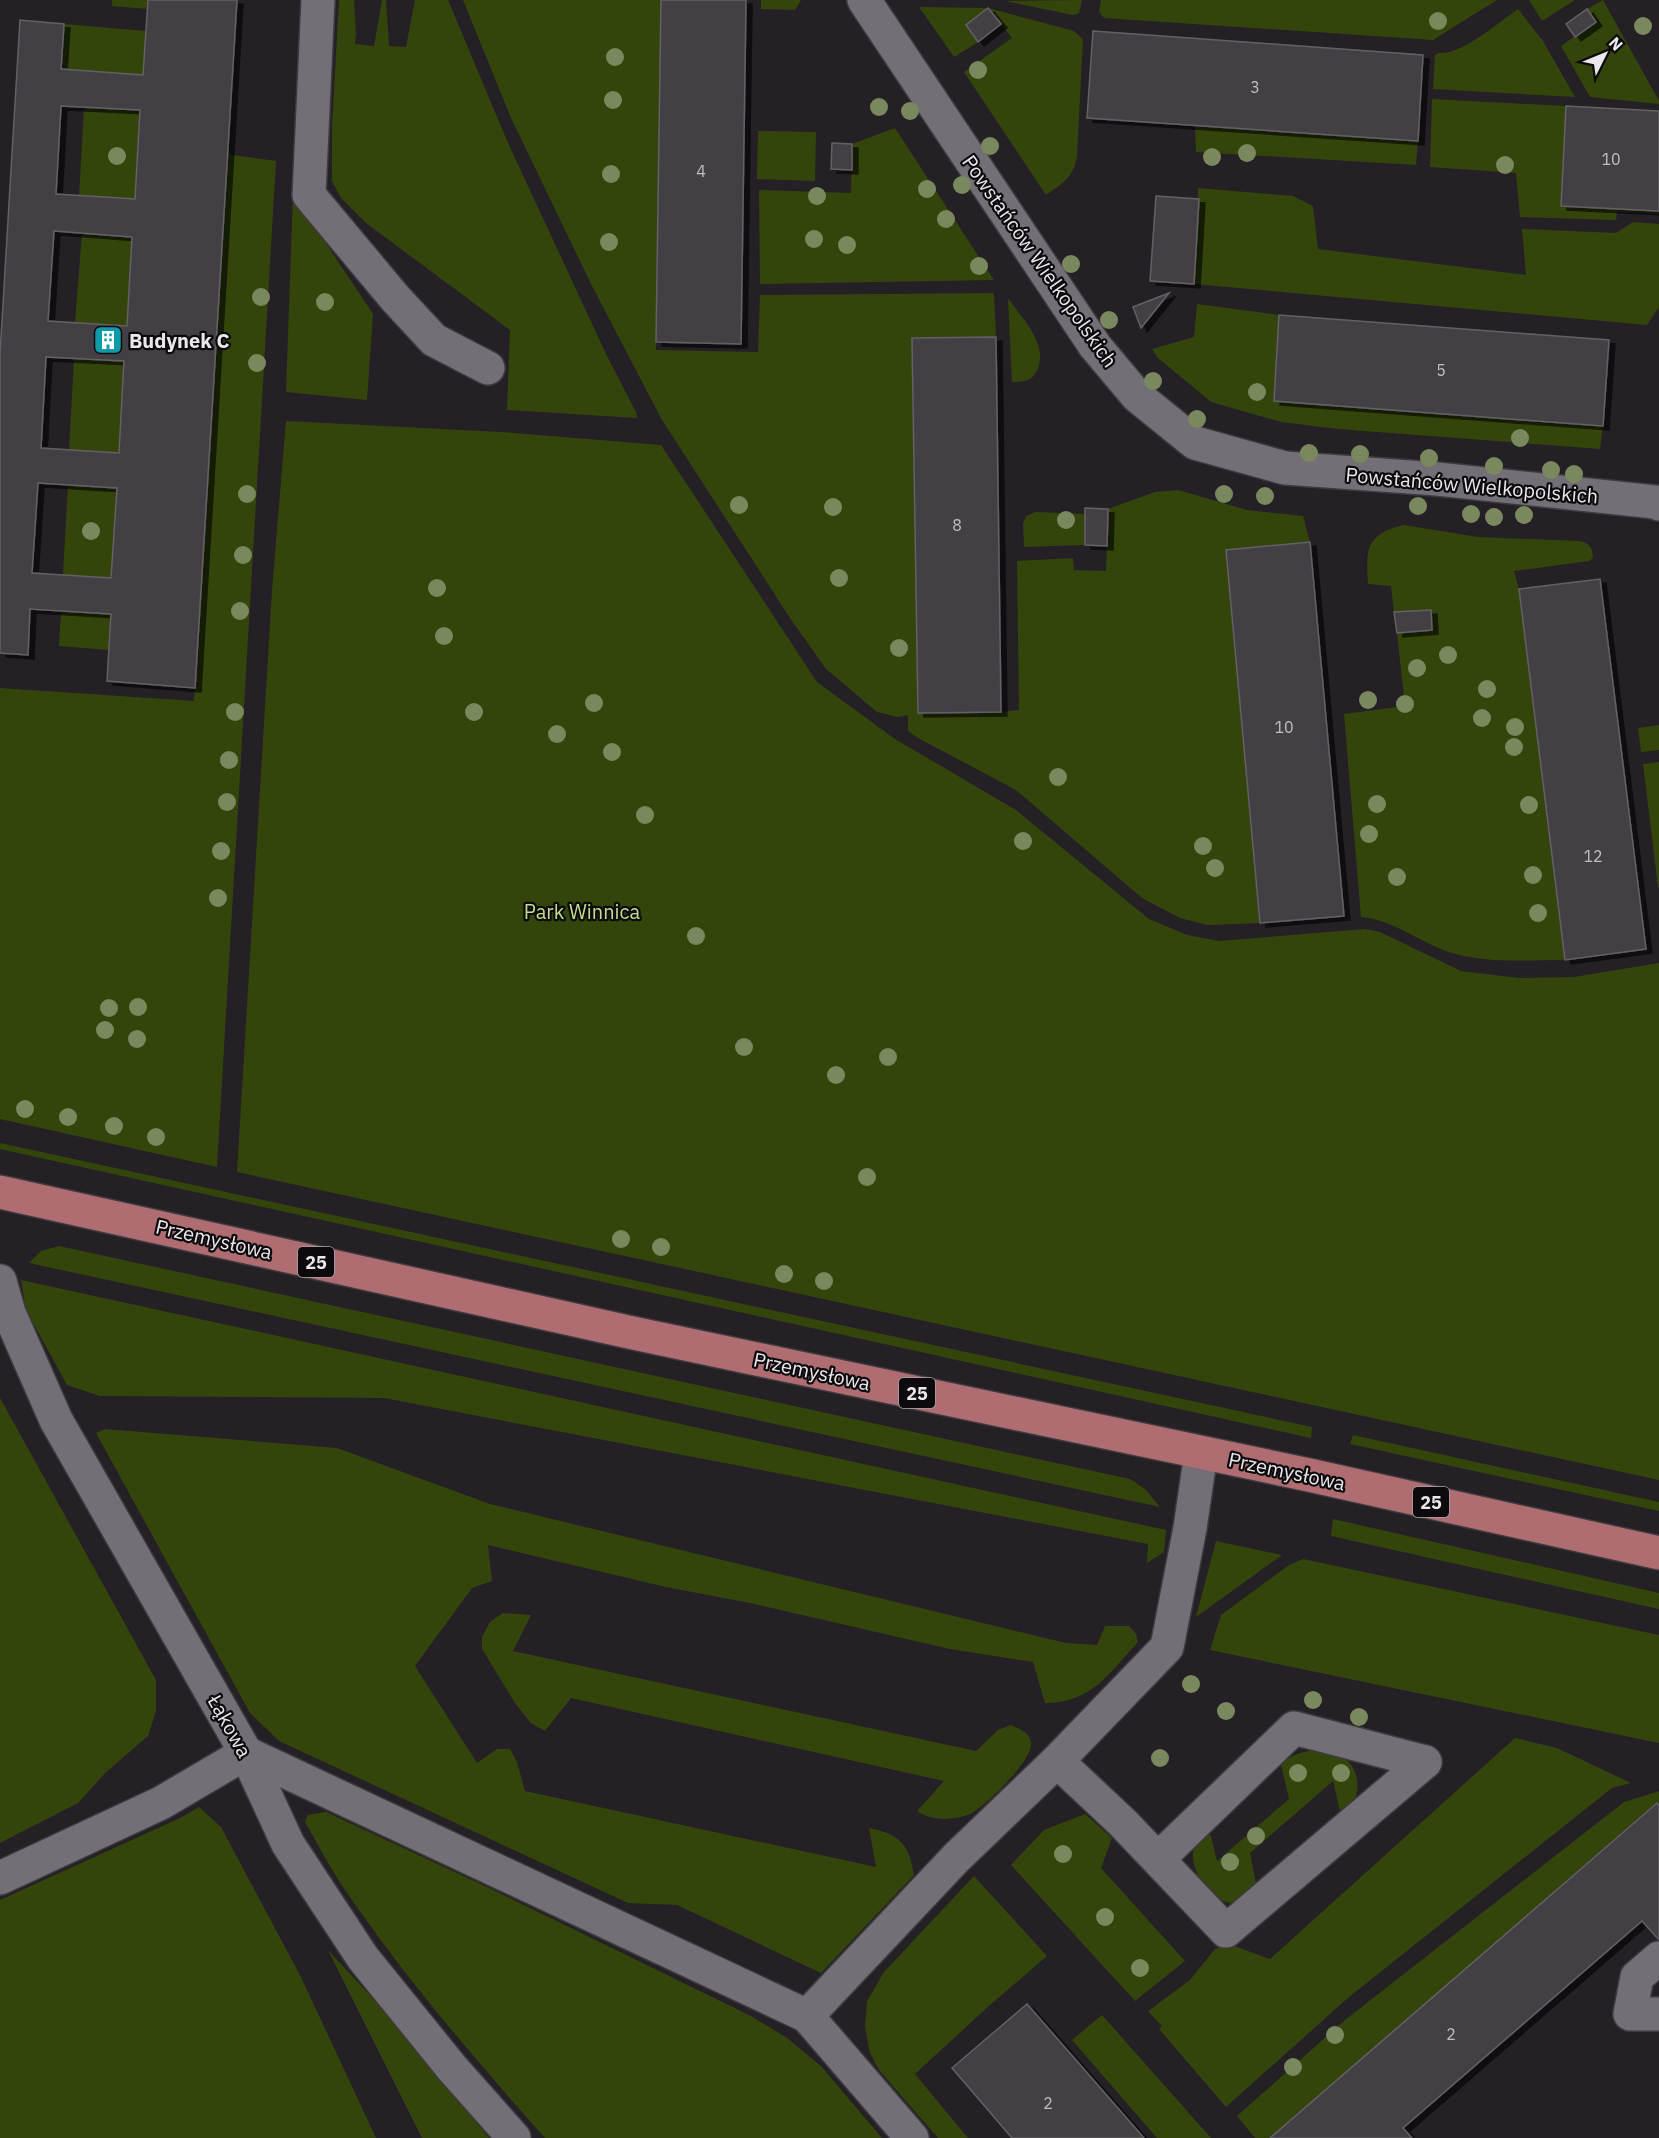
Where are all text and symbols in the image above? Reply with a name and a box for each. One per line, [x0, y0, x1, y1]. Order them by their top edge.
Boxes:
north arrow [1575, 24, 1635, 84]
text: N [1605, 33, 1627, 55]
house number: 3 [1250, 77, 1260, 97]
street label: Powstańców Wielkopolskich [956, 149, 1124, 373]
house number: 10 [1601, 149, 1621, 169]
house number: 4 [696, 161, 706, 181]
building icon: Budynek C [92, 324, 124, 356]
place label: Budynek C [129, 327, 230, 354]
house number: 5 [1436, 360, 1446, 380]
street label: Powstańców Wielkopolskich [1345, 461, 1599, 509]
house number: 8 [952, 515, 962, 535]
house number: 10 [1274, 717, 1294, 737]
house number: 12 [1583, 846, 1603, 866]
park label: Park Winnica [524, 898, 641, 925]
street label: Przemysłowa [153, 1212, 275, 1266]
road number: 25 [298, 1247, 334, 1277]
street label: Przemysłowa [751, 1345, 873, 1397]
road number: 25 [899, 1378, 935, 1408]
street label: Przemysłowa [1226, 1445, 1348, 1497]
road number: 25 [1413, 1487, 1449, 1517]
street label: Łąkowa [201, 1689, 258, 1763]
house number: 2 [1446, 2024, 1456, 2044]
house number: 2 [1043, 2093, 1053, 2113]

